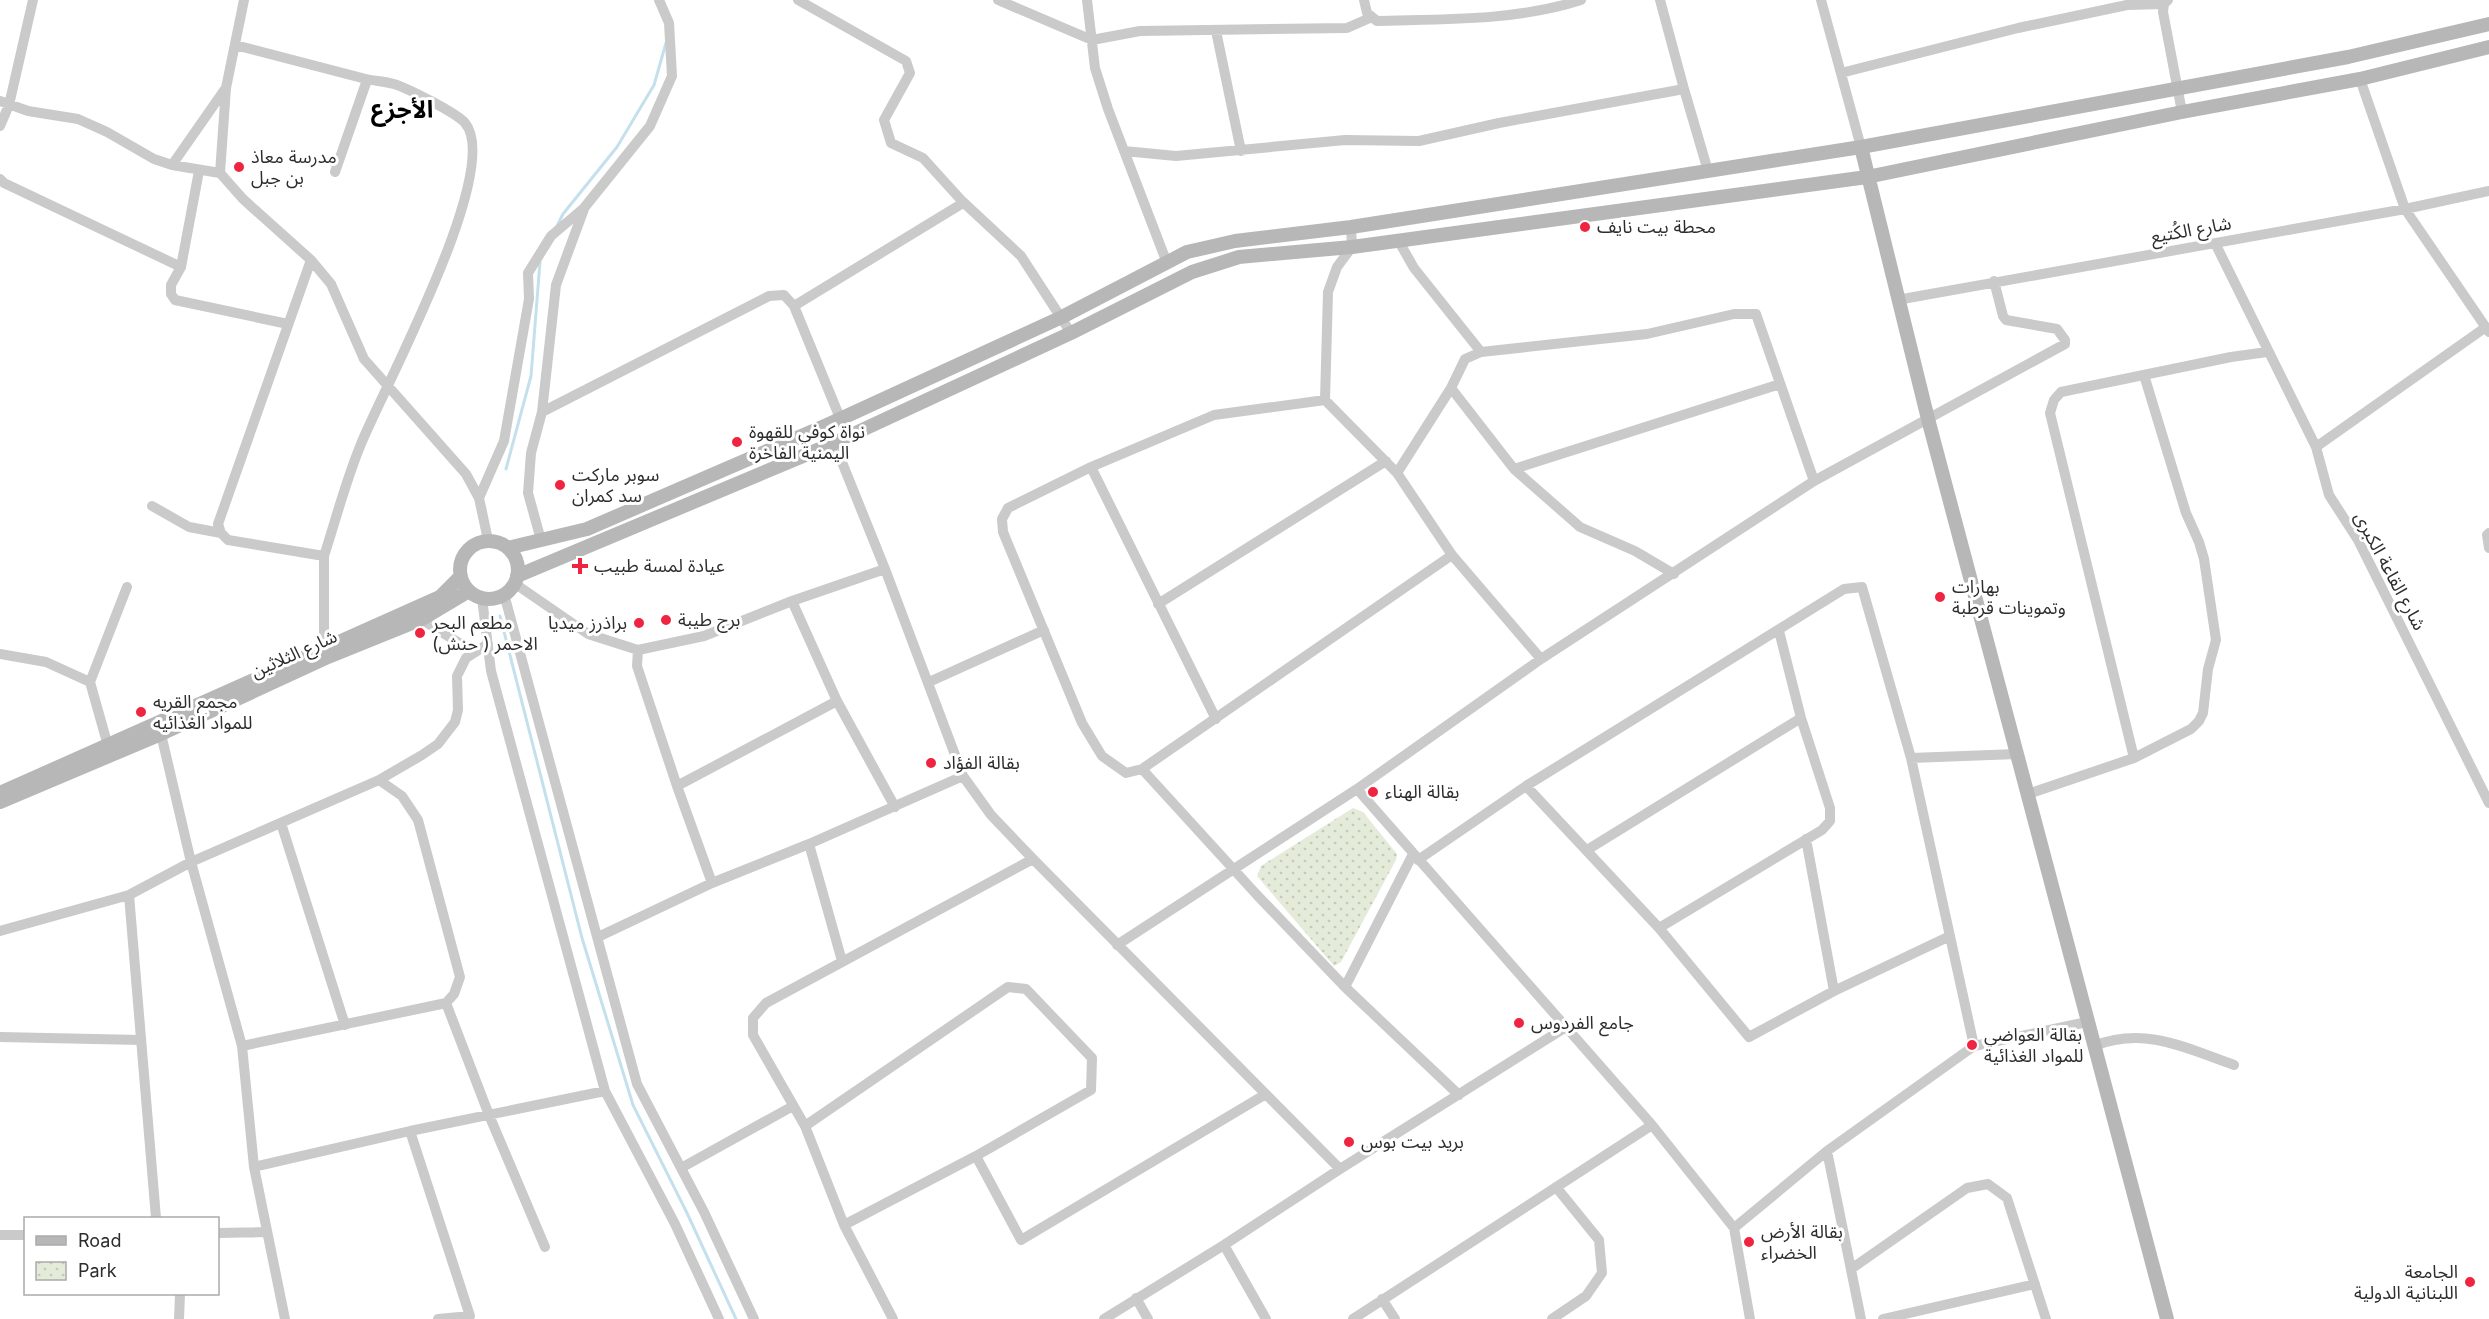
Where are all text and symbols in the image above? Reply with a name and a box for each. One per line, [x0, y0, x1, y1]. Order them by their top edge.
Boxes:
district label: الأجزع [371, 95, 433, 127]
place label: مدرسة معاذ بن جبل [251, 146, 337, 189]
marker: مدرسة معاذ بن جبل [232, 160, 246, 174]
street label: شارع الكُتيع [2149, 211, 2233, 251]
place label: محطة بيت نايف [1597, 216, 1716, 237]
marker: محطة بيت نايف [1578, 220, 1592, 234]
place label: نواة كوفي للقهوة اليمنية الفاخرة [749, 421, 865, 464]
marker: نواة كوفي للقهوة اليمنية الفاخرة [730, 435, 744, 449]
place label: سوبر ماركت سد كمران [572, 464, 659, 507]
marker: سوبر ماركت سد كمران [553, 478, 567, 492]
street label: شارع القاعة الكبرى [2347, 508, 2431, 636]
place label: عيادة لمسة طبيب [594, 555, 725, 576]
marker: عيادة لمسة طبيب [571, 557, 589, 575]
place label: بهارات وتموينات قرطبة [1952, 576, 2066, 619]
marker: بهارات وتموينات قرطبة [1933, 590, 1947, 604]
place label: برج طيبة [678, 609, 740, 633]
place label: مطعم البحر الاحمر ( حنش) [431, 612, 538, 655]
place label: براذرز ميديا [548, 612, 627, 634]
marker: برج طيبة [659, 613, 673, 627]
marker: براذرز ميديا [632, 616, 646, 630]
street label: شارع الثلاثين [248, 625, 342, 685]
marker: مطعم البحر الاحمر ( حنش) [413, 626, 427, 640]
place label: مجمع القريه للمواد الغذائيه [153, 691, 252, 734]
marker: مجمع القريه للمواد الغذائيه [134, 705, 148, 719]
place label: بقالة الفؤاد [943, 752, 1020, 774]
marker: بقالة الفؤاد [924, 756, 938, 770]
place label: بقالة الهناء [1385, 781, 1459, 802]
marker: بقالة الهناء [1366, 785, 1380, 799]
place label: جامع الفردوس [1531, 1012, 1634, 1037]
marker: جامع الفردوس [1512, 1016, 1526, 1030]
place label: بقالة العواضي للمواد الغذائية [1984, 1024, 2083, 1067]
marker: بقالة العواضي للمواد الغذائية [1965, 1038, 1979, 1052]
place label: بريد بيت بوس [1361, 1131, 1464, 1153]
marker: بريد بيت بوس [1342, 1135, 1356, 1149]
legend [24, 1217, 219, 1295]
place label: بقالة الأرض الخضراء [1761, 1221, 1843, 1264]
text: Road [78, 1230, 121, 1251]
marker: بقالة الأرض الخضراء [1742, 1235, 1756, 1249]
text: Park [78, 1260, 117, 1281]
place label: الجامعة اللبنانية الدولية [2354, 1261, 2458, 1303]
marker: الجامعة اللبنانية الدولية [2463, 1275, 2477, 1289]

